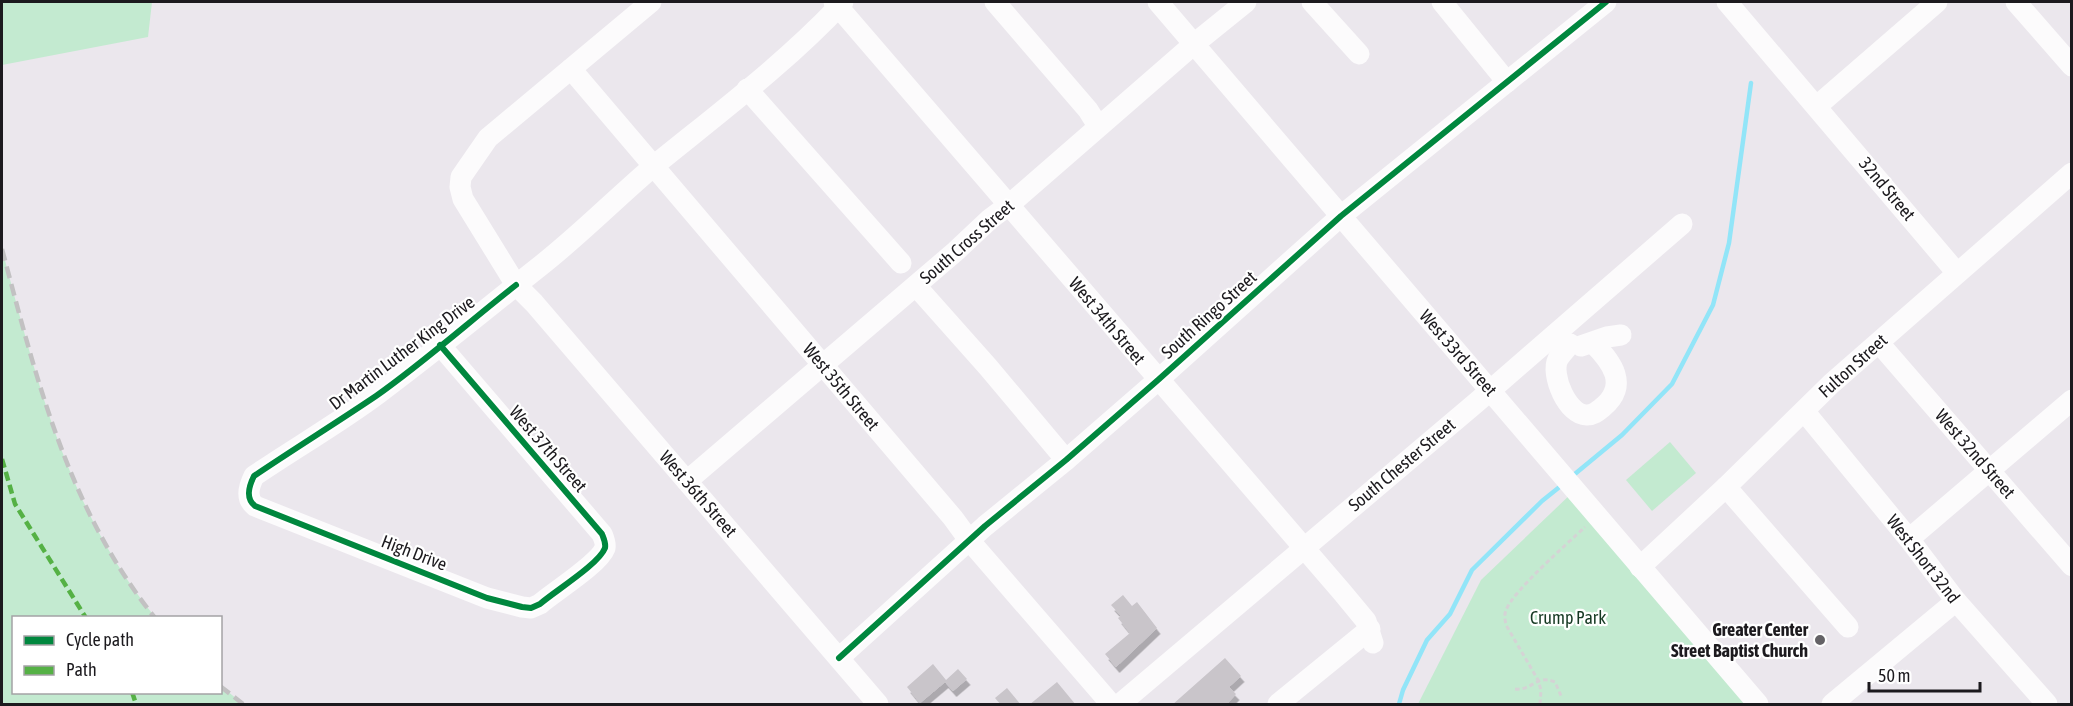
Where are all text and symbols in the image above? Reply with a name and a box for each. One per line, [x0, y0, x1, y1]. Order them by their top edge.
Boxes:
street label: 32nd Street [1855, 153, 1920, 225]
street label: South Cross Street [915, 195, 1018, 288]
street label: South Ringo Street [1157, 266, 1261, 363]
street label: West 34th Street [1065, 273, 1150, 369]
street label: Dr Martin Luther King Drive [325, 291, 478, 414]
street label: West 33rd Street [1415, 305, 1502, 400]
street label: Fulton Street [1814, 329, 1891, 402]
street label: West 35th Street [799, 339, 884, 435]
street label: West 37th Street [505, 401, 592, 496]
street label: West 32nd Street [1931, 405, 2020, 502]
street label: South Chester Street [1344, 414, 1459, 515]
street label: West 36th Street [655, 446, 742, 541]
street label: West Short 32nd [1882, 510, 1964, 607]
street label: High Drive [378, 530, 450, 575]
park label: Crump Park [1530, 607, 1606, 628]
legend [12, 616, 222, 694]
place label: Greater Center Street Baptist Church [1671, 619, 1809, 661]
text: Cycle path [66, 629, 134, 650]
marker: Greater Center Street Baptist Church [1813, 633, 1827, 647]
scale bar [1869, 655, 1980, 693]
text: Path [66, 659, 97, 680]
text: 50 m [1878, 665, 1910, 686]

